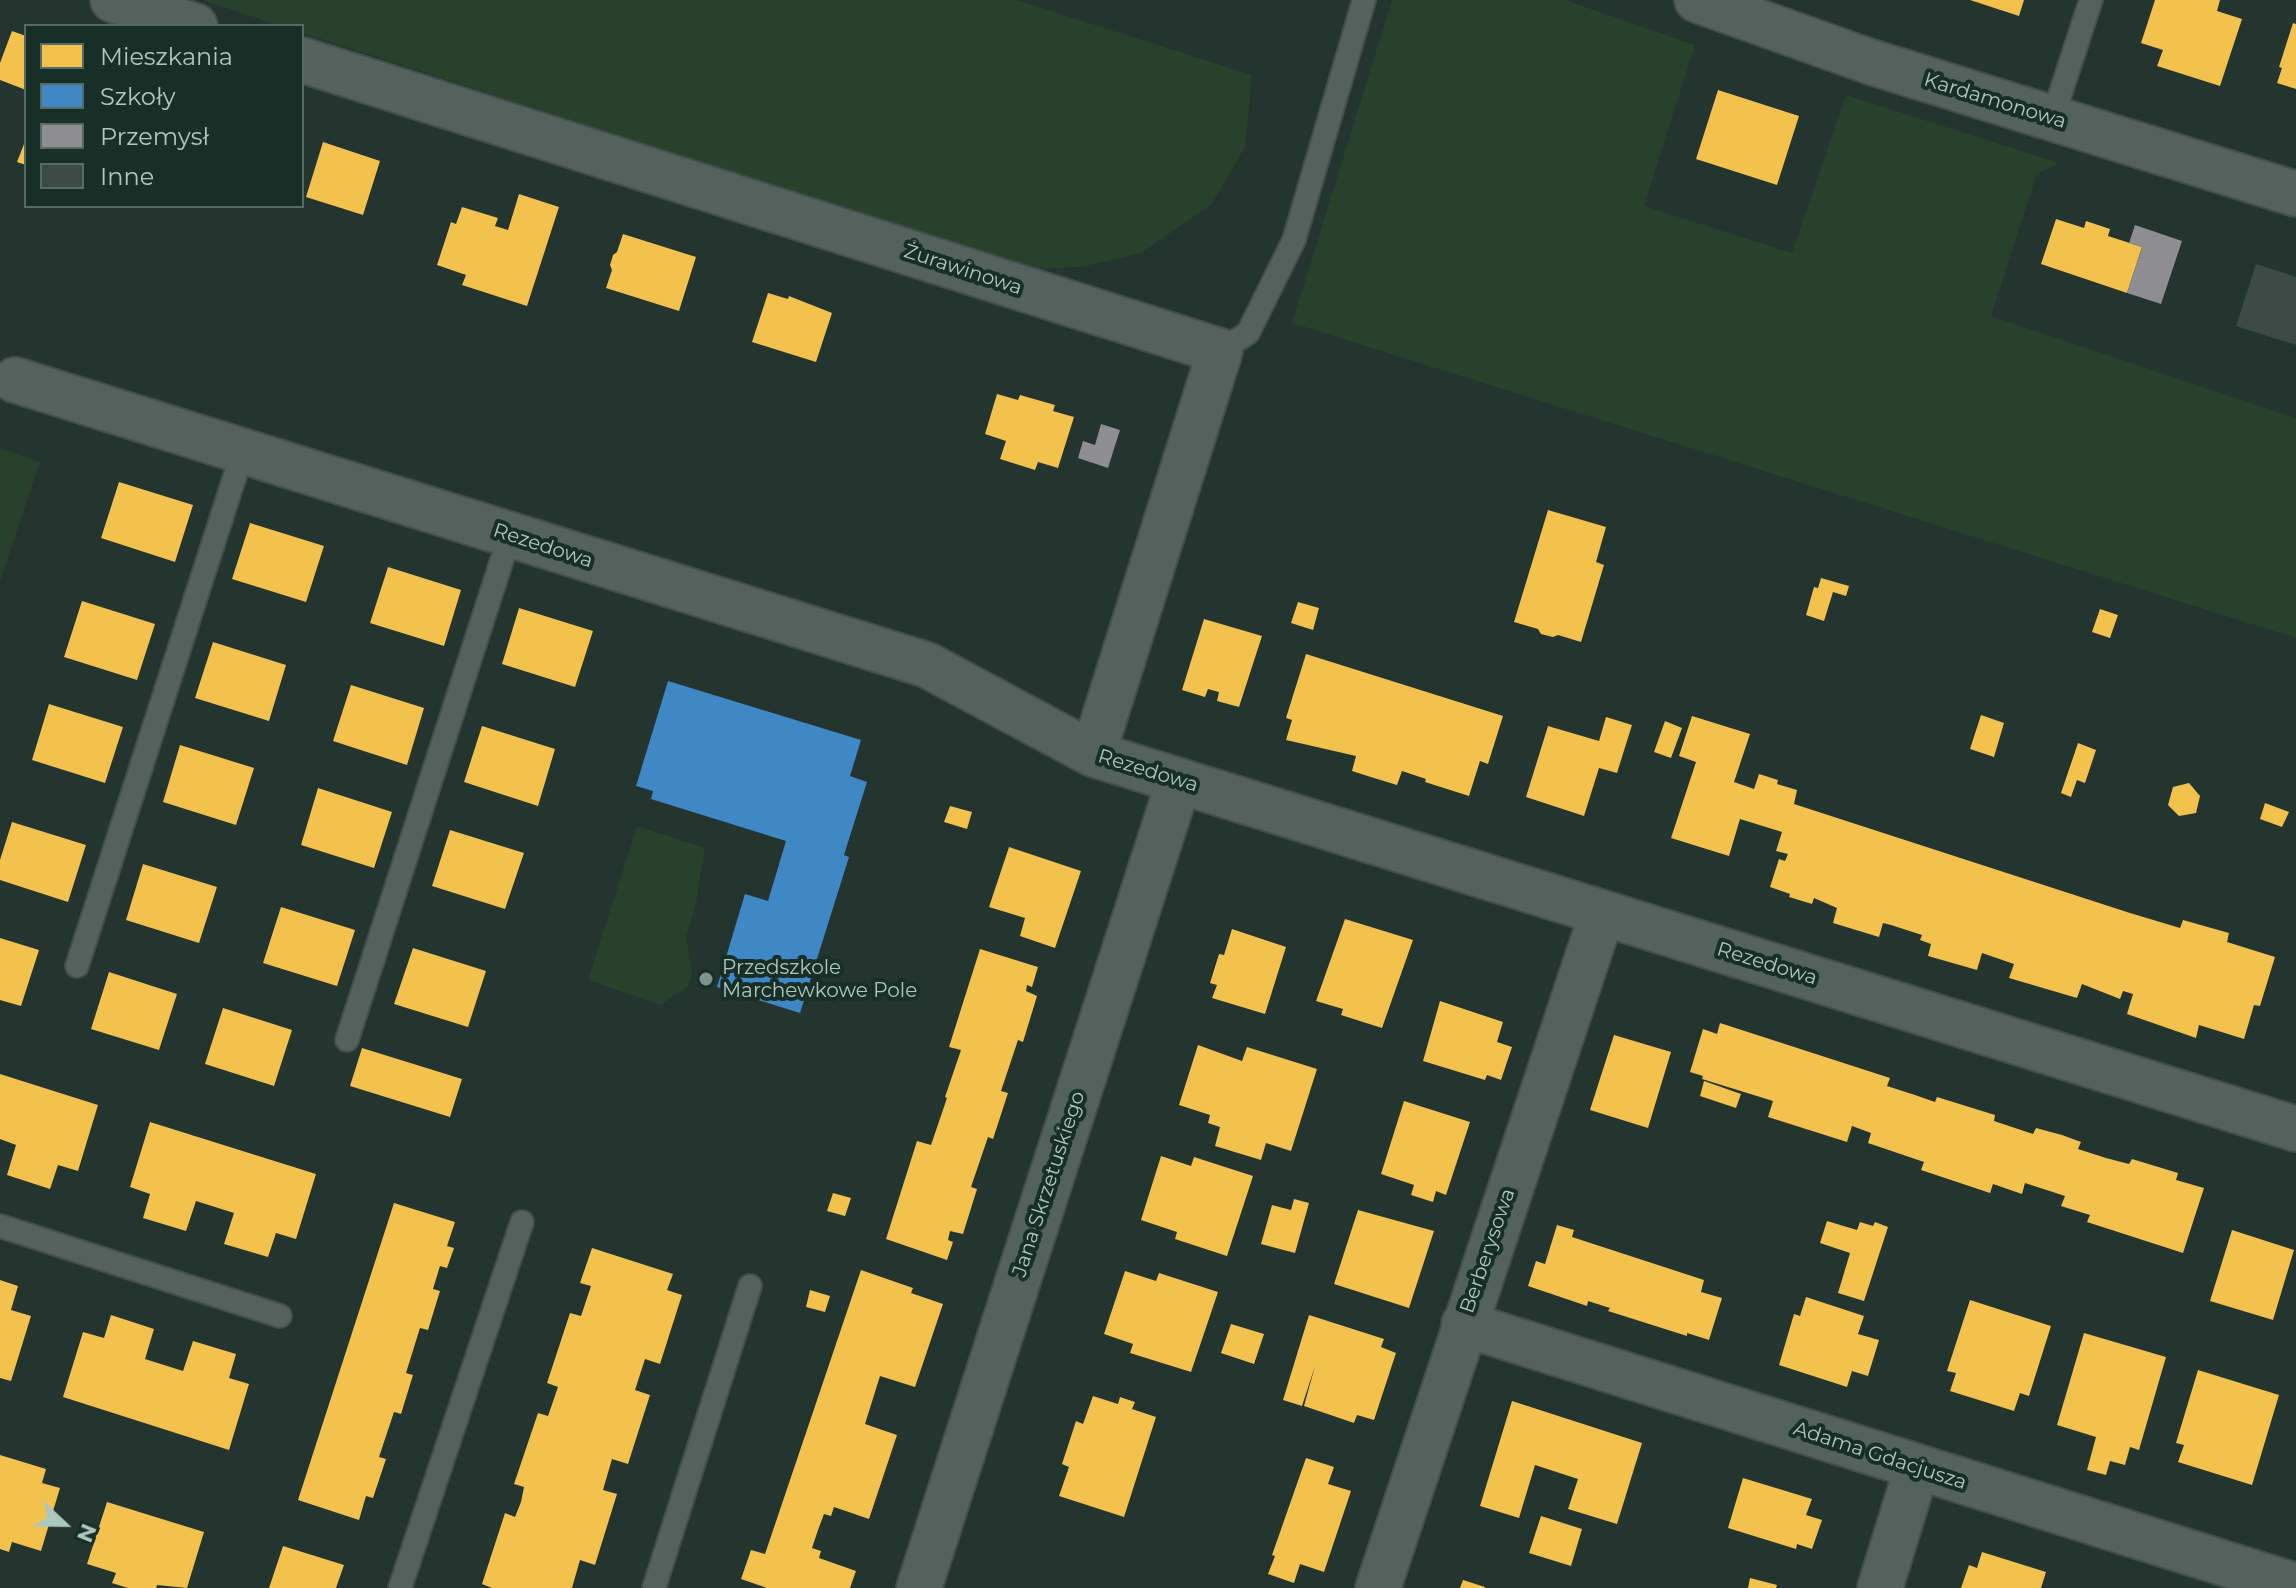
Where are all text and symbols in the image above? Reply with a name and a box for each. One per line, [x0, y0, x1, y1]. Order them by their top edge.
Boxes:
legend [24, 24, 304, 208]
text: Mieszkania [100, 42, 233, 71]
street label: Kardamonowa [1921, 68, 2069, 134]
text: Szkoły [100, 82, 176, 111]
text: Przemysł [100, 122, 209, 151]
text: Inne [100, 162, 154, 191]
street label: Żurawinowa [901, 240, 1025, 300]
street label: Rezedowa [490, 519, 596, 573]
street label: Rezedowa [1095, 744, 1201, 798]
street label: Rezedowa [1714, 937, 1820, 991]
place label: Przedszkole Marchewkowe Pole [722, 956, 917, 1003]
marker: Przedszkole Marchewkowe Pole [697, 970, 715, 988]
street label: Jana Skrzetuskiego [1008, 1088, 1090, 1280]
street label: Berberysowa [1455, 1186, 1521, 1316]
street label: Adama Gdacjusza [1790, 1417, 1970, 1495]
north arrow [24, 1484, 104, 1564]
text: N [71, 1520, 103, 1546]

